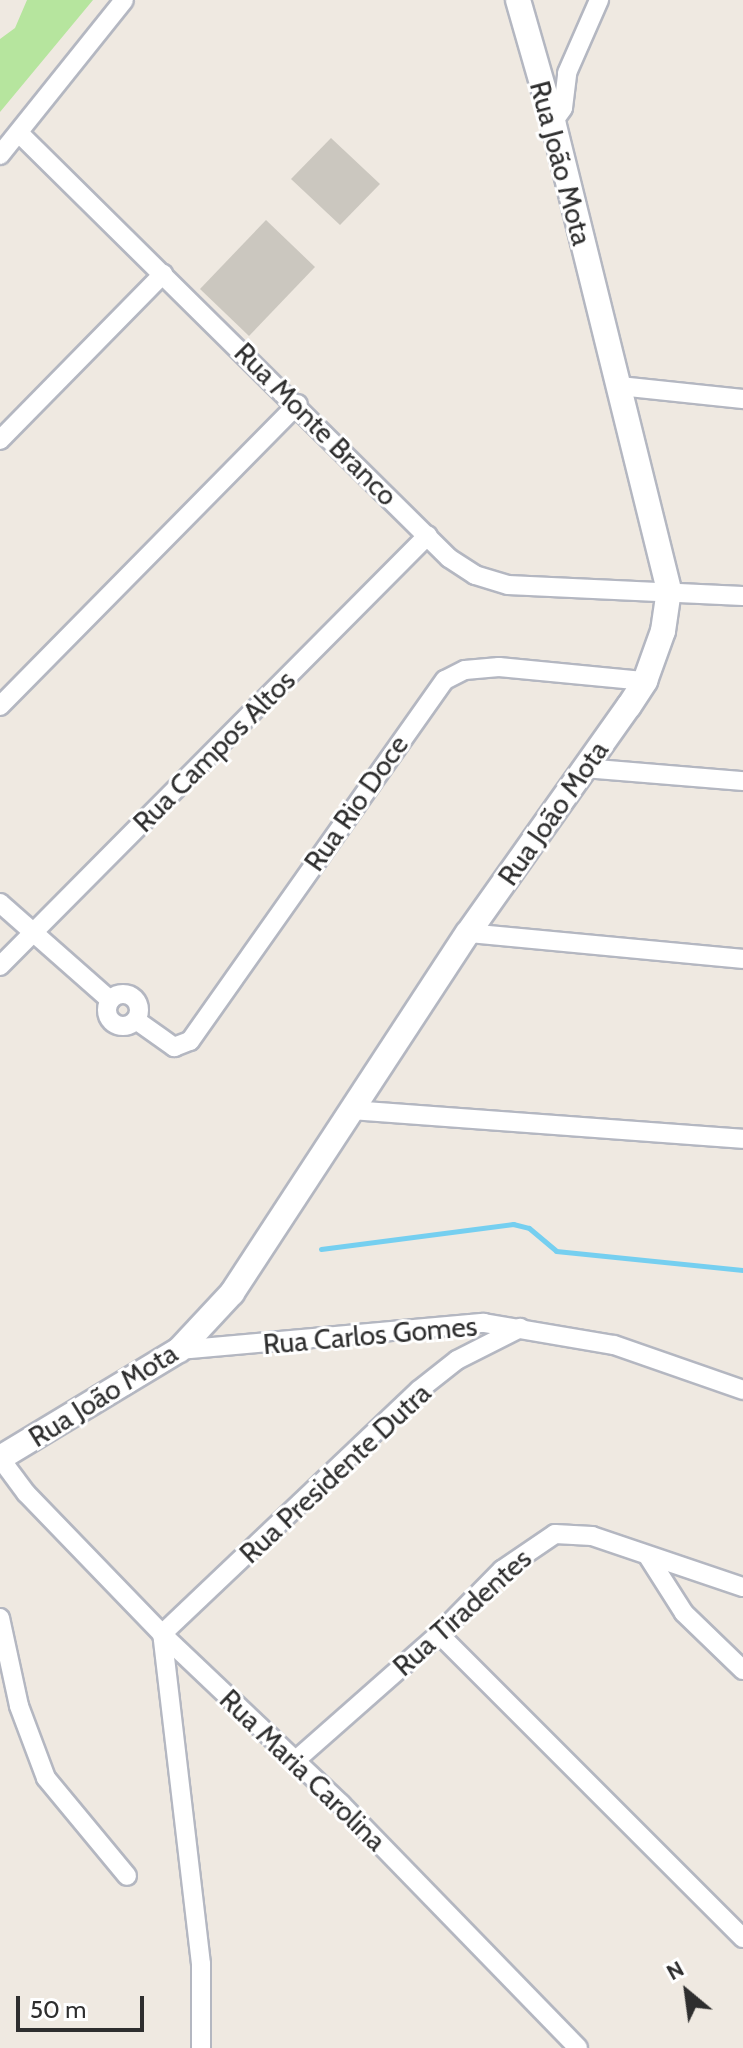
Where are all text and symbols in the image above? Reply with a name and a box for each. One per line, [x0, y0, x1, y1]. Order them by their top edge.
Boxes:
street label: Rua João Mota [523, 77, 599, 249]
street label: Rua Monte Branco [228, 336, 404, 512]
street label: Rua Campos Altos [126, 663, 302, 839]
street label: Rua Rio Doce [297, 729, 415, 877]
street label: Rua João Mota [491, 734, 615, 892]
street label: Rua Carlos Gomes [262, 1309, 478, 1361]
street label: Rua João Mota [23, 1336, 183, 1454]
street label: Rua Presidente Dutra [233, 1376, 437, 1570]
street label: Rua Tiradentes [386, 1541, 538, 1683]
street label: Rua Maria Carolina [213, 1682, 393, 1858]
north arrow [647, 1952, 727, 2032]
text: N [662, 1955, 688, 1986]
scale bar [20, 1980, 148, 2030]
text: 50 m [30, 1995, 86, 2024]

